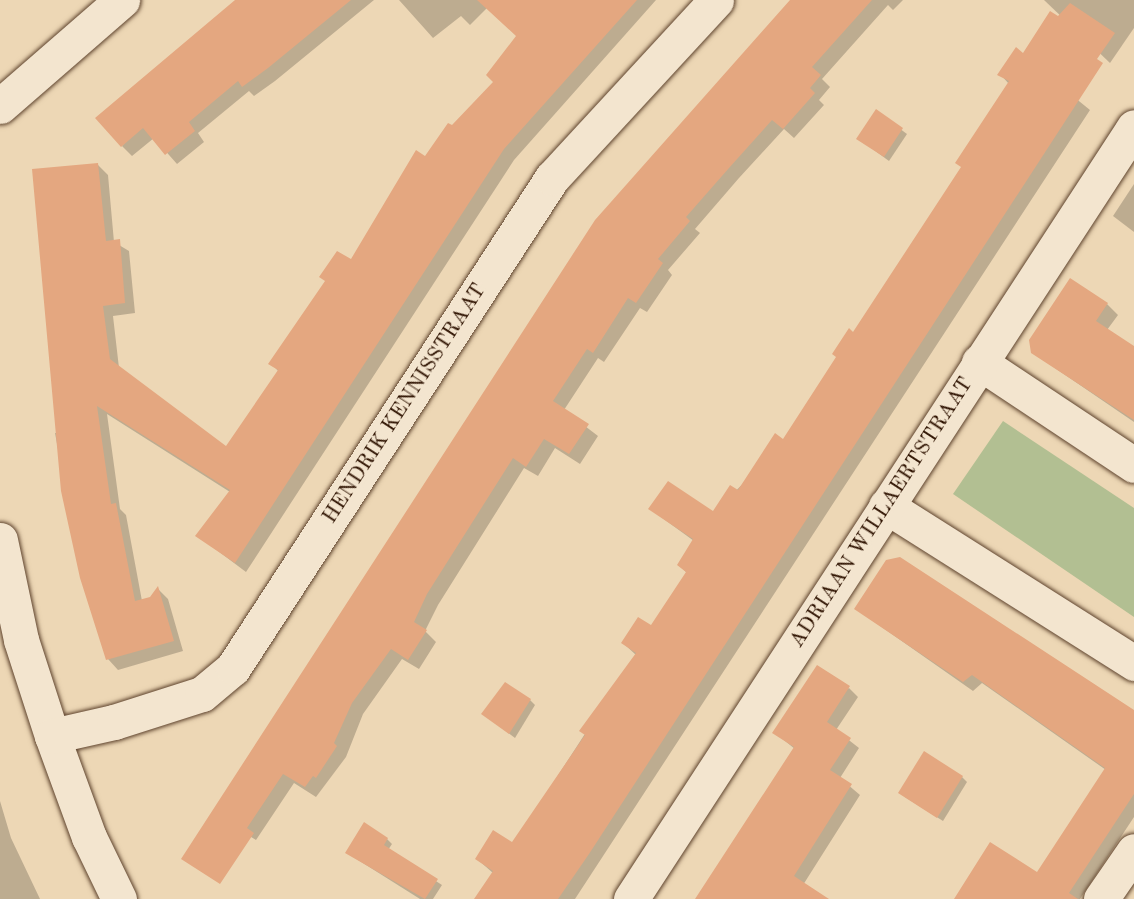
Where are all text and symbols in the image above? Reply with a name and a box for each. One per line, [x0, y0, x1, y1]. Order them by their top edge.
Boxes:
street label: HENDRIK KENNISSTRAAT [318, 279, 492, 529]
street label: ADRIAAN WILLAERTSTRAAT [785, 373, 979, 653]

